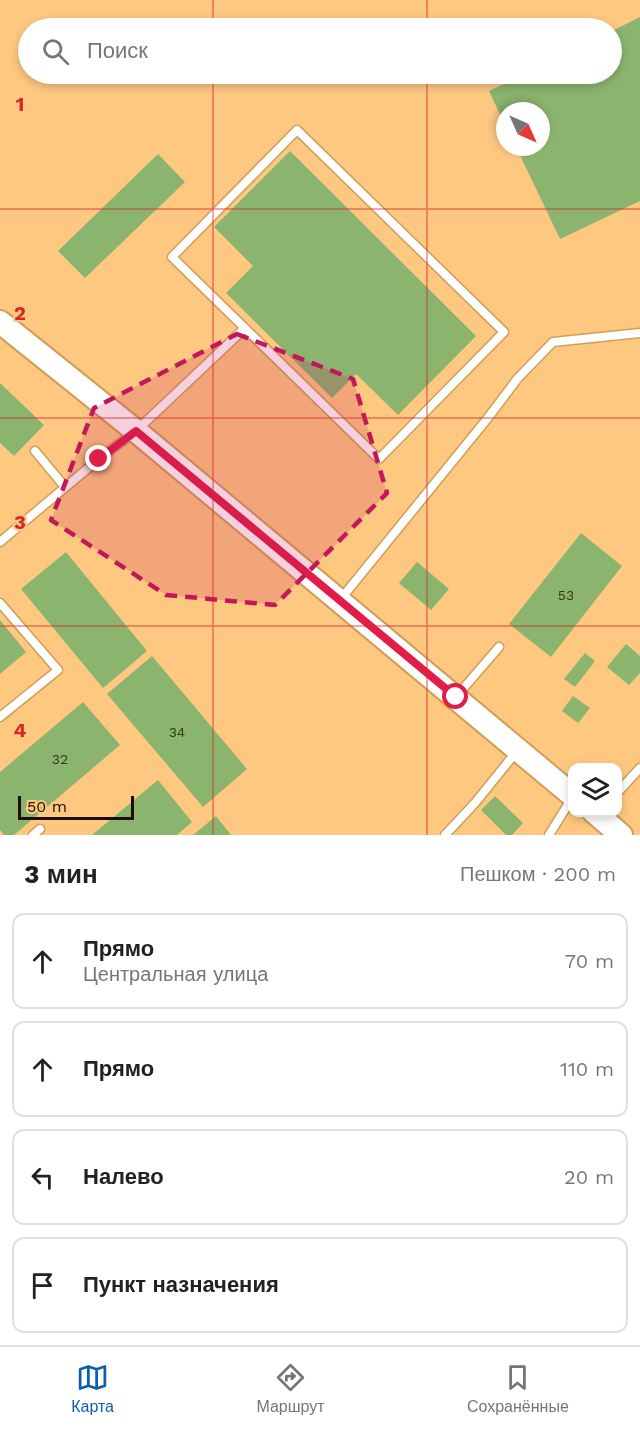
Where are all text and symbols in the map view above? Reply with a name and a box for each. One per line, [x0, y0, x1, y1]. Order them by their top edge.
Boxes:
search box [18, 18, 622, 84]
icon: search [39, 35, 72, 68]
text: Поиск [87, 38, 148, 63]
text: 1 [16, 92, 24, 116]
north arrow [496, 102, 550, 156]
text: 2 [14, 301, 26, 325]
route end [85, 445, 111, 471]
text: 3 [14, 510, 26, 534]
house number: 53 [558, 587, 574, 603]
route start [442, 683, 468, 709]
text: 4 [14, 718, 27, 742]
house number: 34 [169, 724, 185, 740]
house number: 32 [52, 751, 68, 767]
map controls [568, 763, 622, 817]
button: layers [568, 763, 622, 817]
scale bar [18, 793, 134, 820]
text: 50 m [27, 797, 67, 816]
text: 3 мин [24, 859, 98, 889]
text: Пешком · 200 m [460, 862, 616, 886]
text: Прямо [83, 936, 154, 961]
icon: ahead [26, 945, 59, 978]
text: 70 m [565, 949, 614, 973]
text: Центральная улица [83, 962, 268, 986]
icon: ahead [26, 1053, 59, 1086]
text: Прямо [83, 1056, 154, 1081]
text: 110 m [560, 1057, 614, 1081]
icon: left [26, 1161, 59, 1194]
text: Налево [83, 1164, 164, 1189]
text: 20 m [564, 1165, 614, 1189]
icon: arrive [26, 1269, 59, 1302]
text: Пункт назначения [83, 1272, 279, 1297]
tab: Карта [71, 1361, 114, 1416]
tab: Маршрут [256, 1361, 325, 1416]
tab: Сохранённые [467, 1361, 569, 1416]

